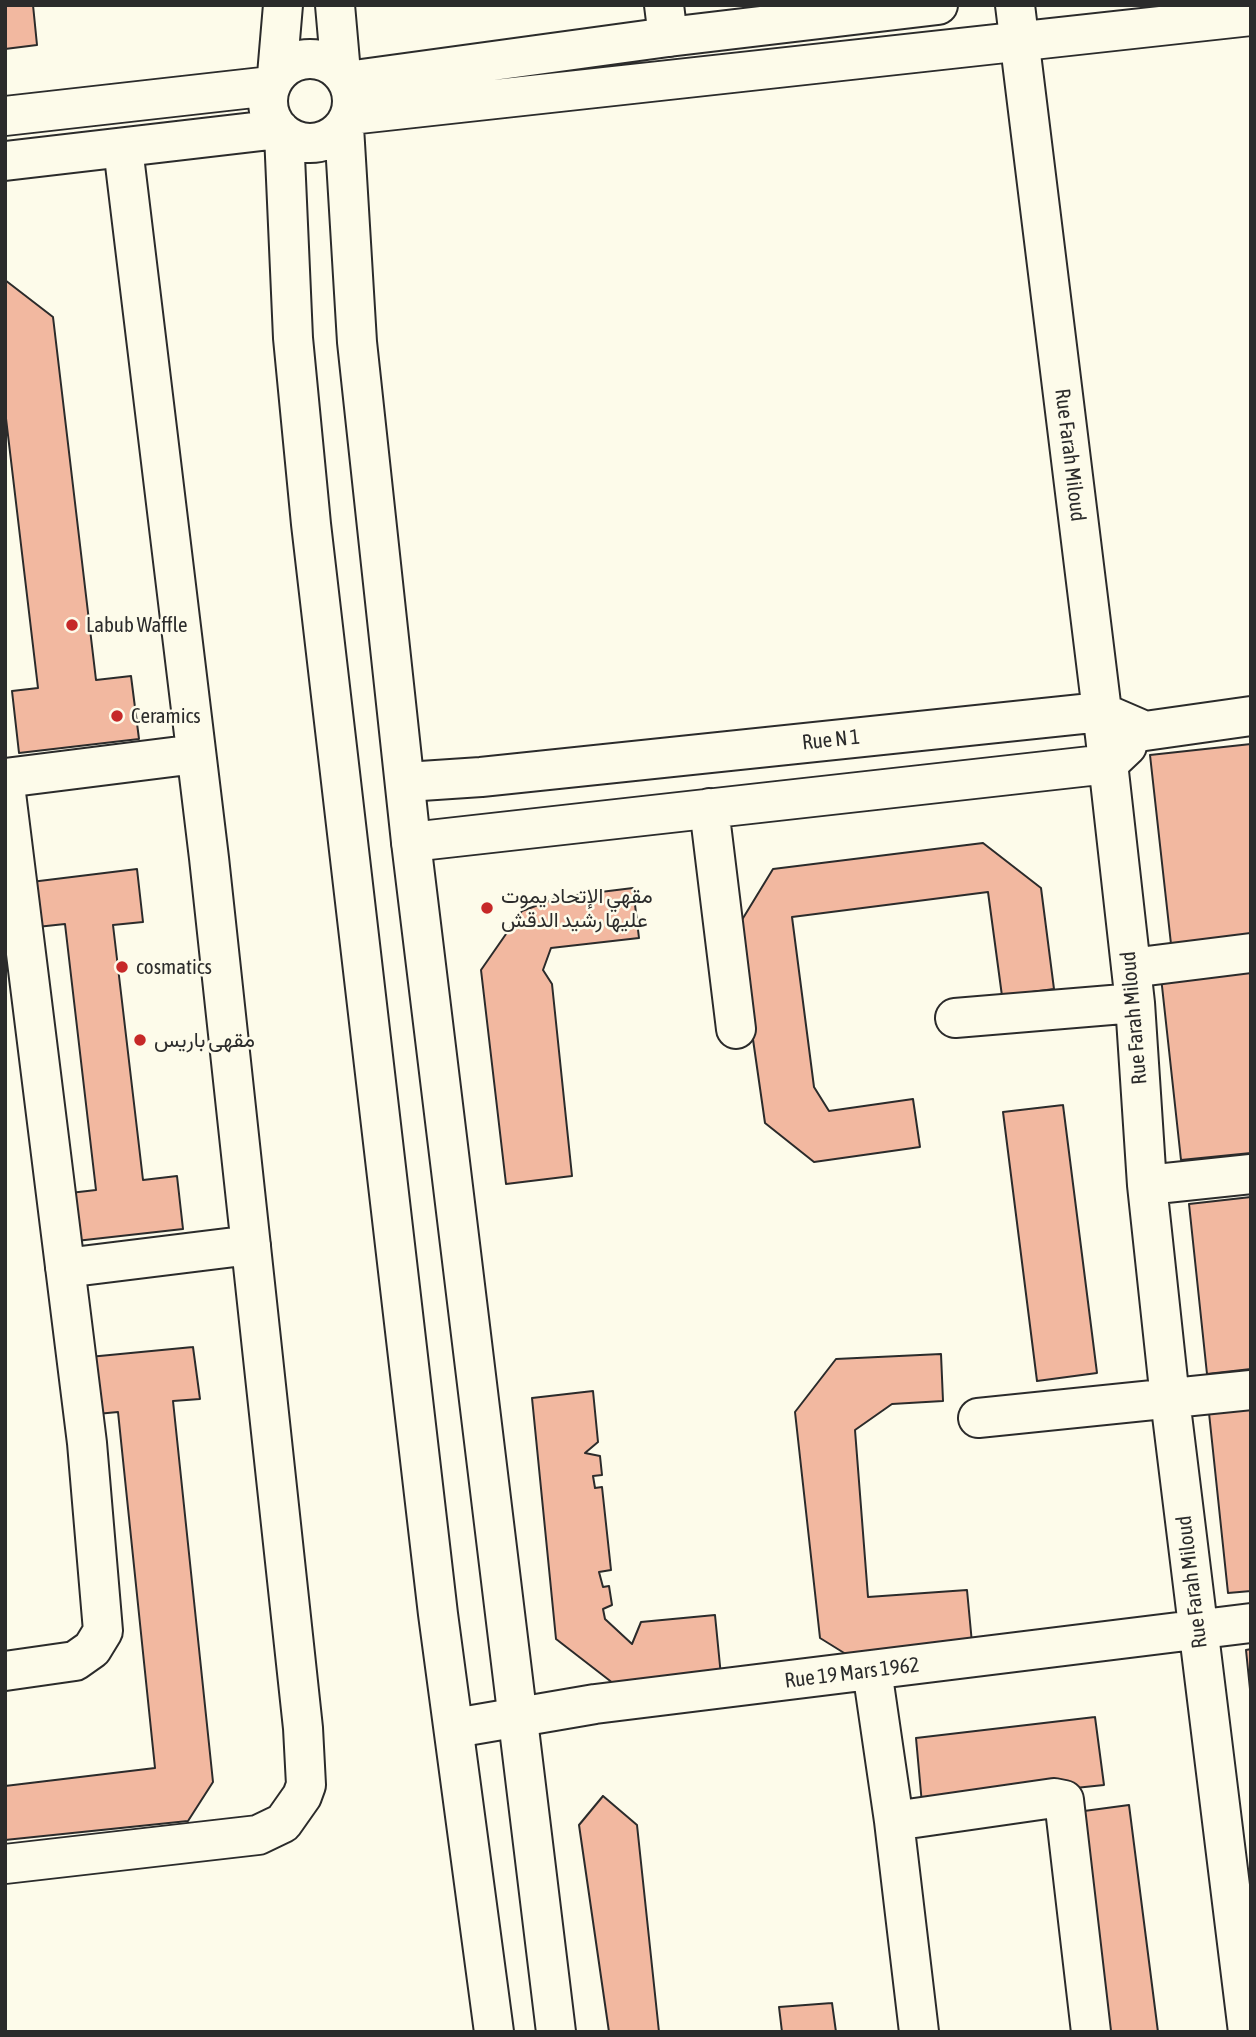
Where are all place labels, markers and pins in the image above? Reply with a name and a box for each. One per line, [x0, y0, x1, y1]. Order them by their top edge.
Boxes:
place label: Labub Waffle [86, 612, 187, 638]
marker: Labub Waffle [64, 617, 80, 633]
place label: Ceramics [131, 703, 201, 729]
marker: Ceramics [109, 708, 125, 724]
place label: مقهي الإتحاد يموت عليها رشيد الدقش [501, 883, 653, 933]
marker: مقهي الإتحاد يموت عليها رشيد الدقش [479, 900, 495, 916]
place label: cosmatics [136, 954, 212, 980]
marker: cosmatics [114, 959, 130, 975]
place label: مقهى باريس [154, 1027, 255, 1053]
marker: مقهى باريس [132, 1032, 148, 1048]

